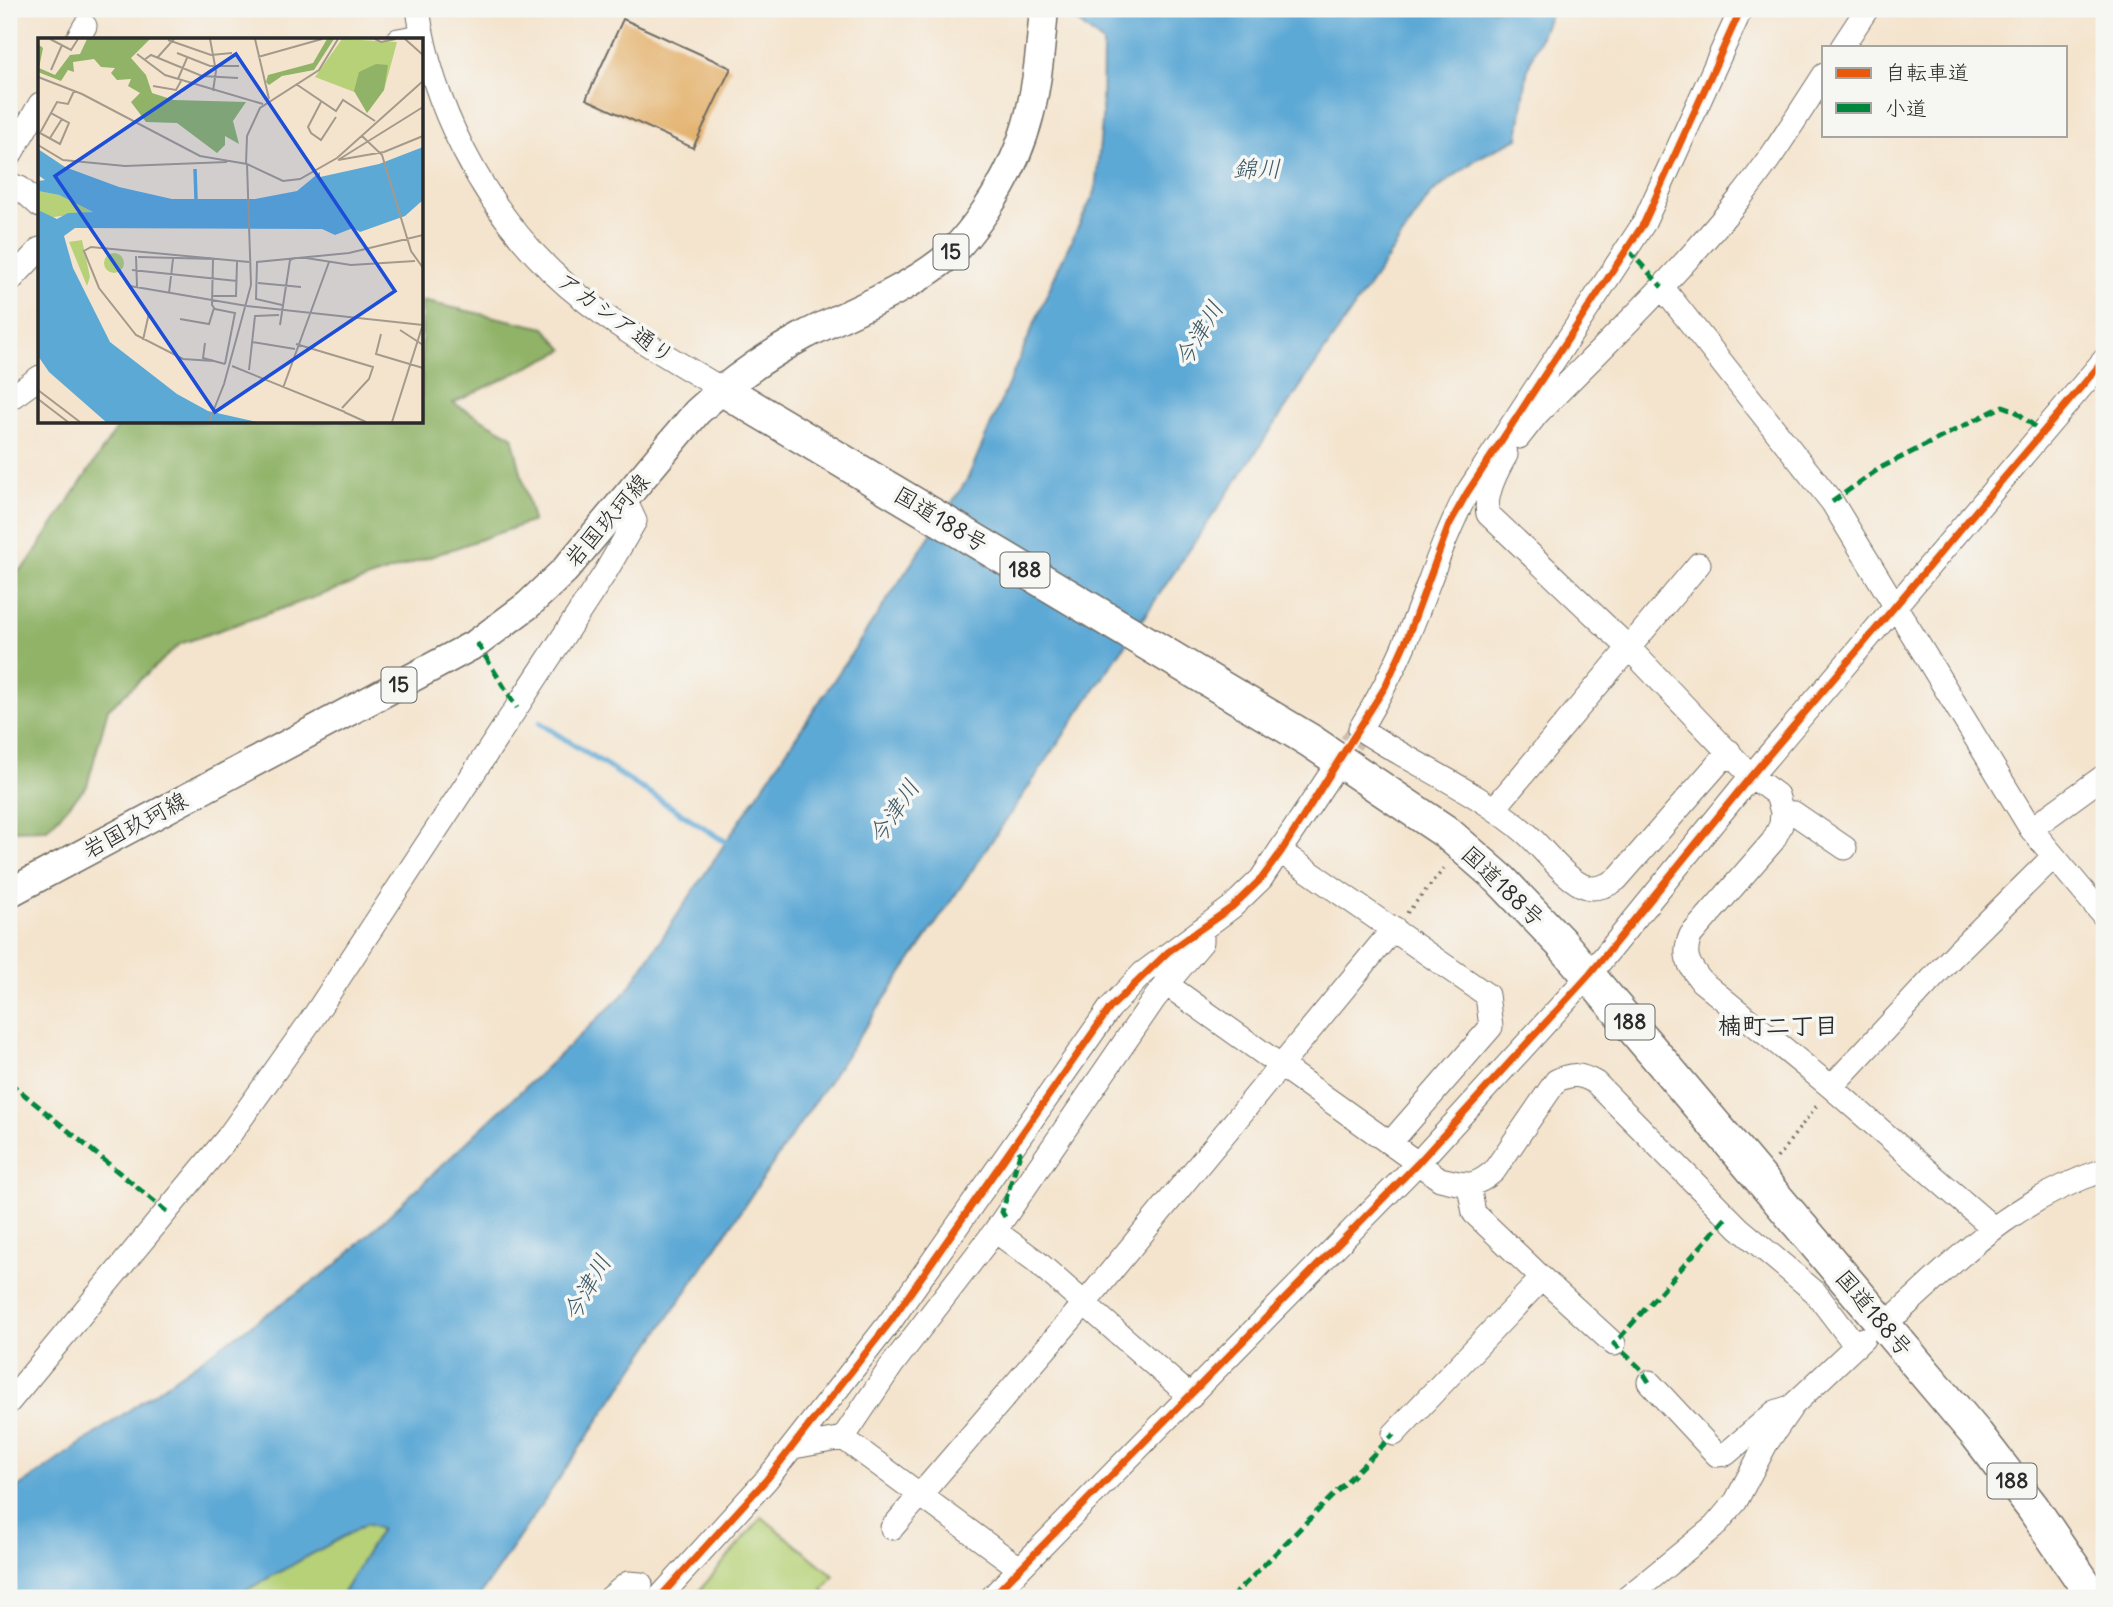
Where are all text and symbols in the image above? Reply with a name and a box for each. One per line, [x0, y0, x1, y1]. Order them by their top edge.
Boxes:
inset map [38, 38, 424, 424]
legend [1822, 46, 2068, 136]
text: 自転車道 [1885, 59, 1969, 86]
text: 小道 [1885, 95, 1927, 122]
water label: 錦川 [1233, 153, 1281, 183]
road number: 15 [934, 234, 968, 270]
street label: アカシア通り [552, 265, 681, 370]
water label: 今津川 [1167, 295, 1230, 372]
street label: 岩国玖珂線 [558, 467, 655, 573]
street label: 国道188号 [889, 479, 994, 558]
road number: 188 [1000, 552, 1050, 588]
road number: 15 [382, 668, 416, 702]
water label: 今津川 [861, 773, 926, 850]
street label: 岩国玖珂線 [77, 785, 192, 864]
street label: 国道188号 [1456, 839, 1551, 932]
road number: 188 [1606, 1004, 1654, 1040]
district label: 楠町二丁目 [1718, 1010, 1838, 1040]
water label: 今津川 [555, 1249, 617, 1326]
street label: 国道188号 [1830, 1263, 1919, 1362]
road number: 188 [1988, 1464, 2036, 1498]

